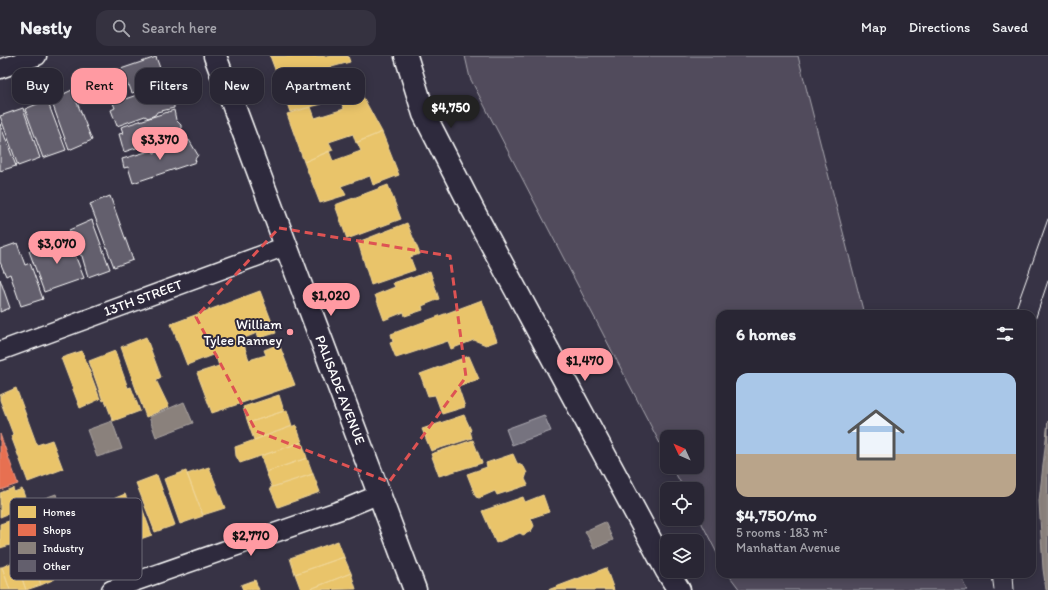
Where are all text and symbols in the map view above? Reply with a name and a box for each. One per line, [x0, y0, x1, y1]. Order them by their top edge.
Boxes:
search box [96, 10, 376, 46]
text: Nestly [20, 16, 72, 39]
icon: search [110, 17, 132, 39]
text: Search here [142, 19, 217, 37]
text: Map [861, 19, 887, 36]
text: Directions [909, 19, 970, 36]
text: Saved [992, 19, 1028, 36]
chip: Buy [12, 68, 63, 104]
chip: Rent [71, 68, 127, 104]
chip: Filters [135, 68, 202, 104]
chip: New [210, 68, 264, 104]
chip: Apartment [272, 68, 365, 104]
pin: $4,750 [418, 95, 484, 129]
text: $4,750 [432, 100, 470, 115]
pin: $3,370 [127, 127, 193, 161]
text: $3,370 [141, 132, 179, 147]
pin: $3,070 [24, 231, 90, 265]
text: $3,070 [37, 236, 77, 251]
street label: 13TH STREET [101, 276, 185, 320]
pin: $1,020 [298, 283, 364, 317]
text: $1,020 [312, 288, 350, 303]
place label: William Tylee Ranney [204, 316, 282, 349]
icon: filters [994, 323, 1016, 345]
text: 6 homes [736, 324, 796, 344]
marker: William Tylee Ranney [285, 327, 295, 337]
street label: PALISADE AVENUE [311, 333, 369, 447]
pin: $1,470 [552, 348, 618, 382]
text: $1,470 [566, 353, 604, 368]
icon: home [840, 399, 912, 471]
north arrow [660, 430, 704, 474]
map controls [660, 430, 704, 578]
button: locate [660, 482, 704, 526]
legend [10, 498, 142, 580]
text: $4,750/mo [736, 505, 817, 525]
text: Homes [43, 506, 76, 519]
pin: $2,770 [218, 523, 284, 557]
text: Shops [43, 524, 71, 537]
text: 5 rooms · 183 m² [736, 525, 828, 540]
text: $2,770 [232, 528, 270, 543]
button: layers [660, 534, 704, 578]
text: Manhattan Avenue [736, 540, 840, 555]
text: Industry [43, 542, 85, 555]
text: Other [43, 560, 71, 573]

